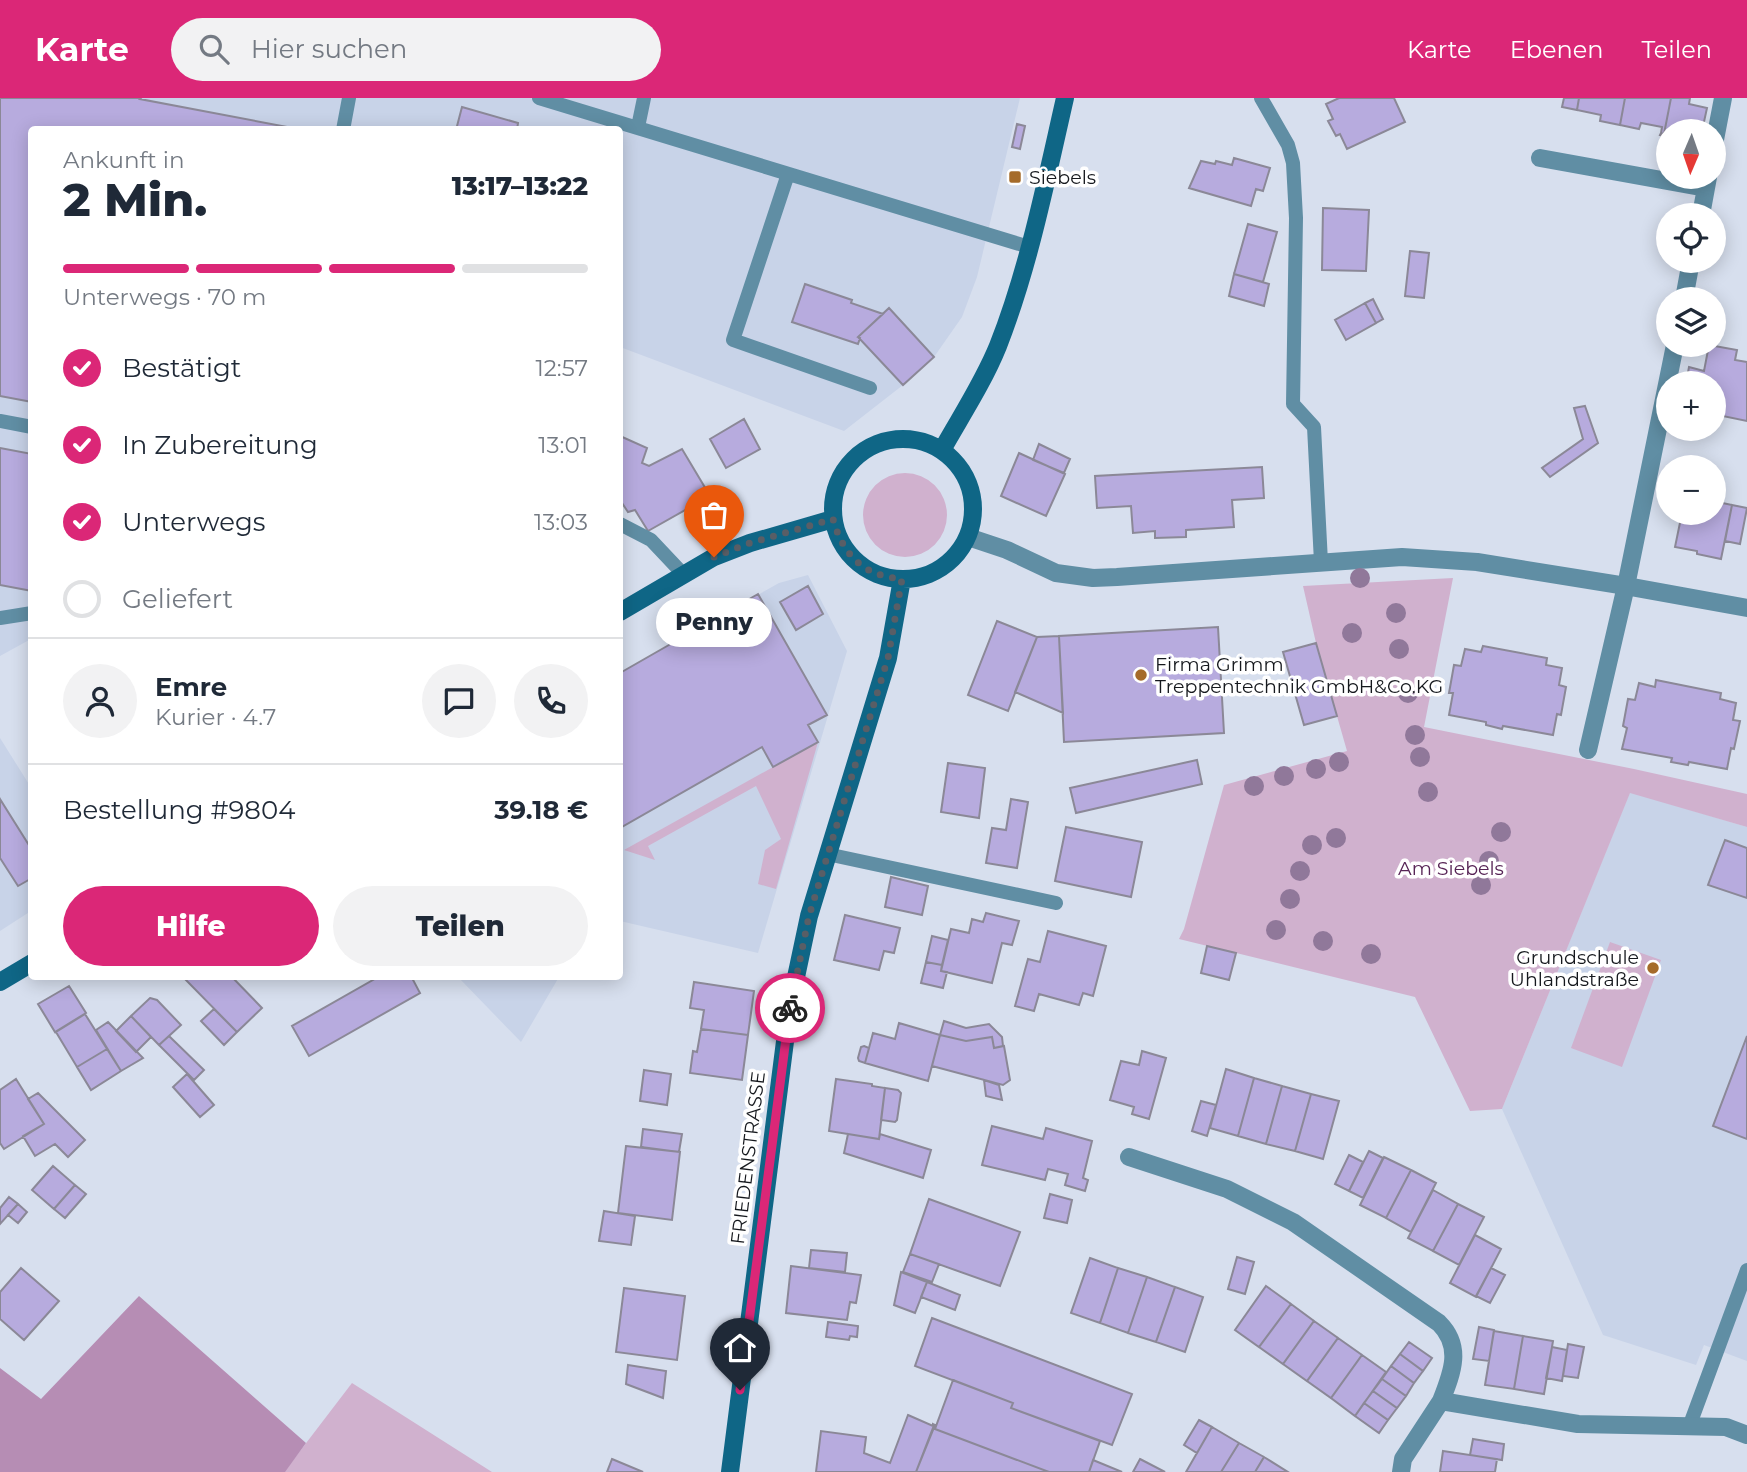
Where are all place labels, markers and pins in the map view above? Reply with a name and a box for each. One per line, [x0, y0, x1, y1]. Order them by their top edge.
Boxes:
place label: Siebels [1029, 166, 1096, 189]
marker: Siebels [1007, 169, 1023, 185]
pin [684, 485, 744, 557]
callout: Penny [656, 599, 772, 648]
place label: Firma Grimm Treppentechnik GmbH&Co.KG [1155, 653, 1443, 698]
marker: Firma Grimm Treppentechnik GmbH&Co.KG [1133, 667, 1149, 683]
place label: Grundschule Uhlandstraße [1510, 946, 1639, 991]
marker: Grundschule Uhlandstraße [1645, 960, 1661, 976]
pin [710, 1318, 770, 1390]

